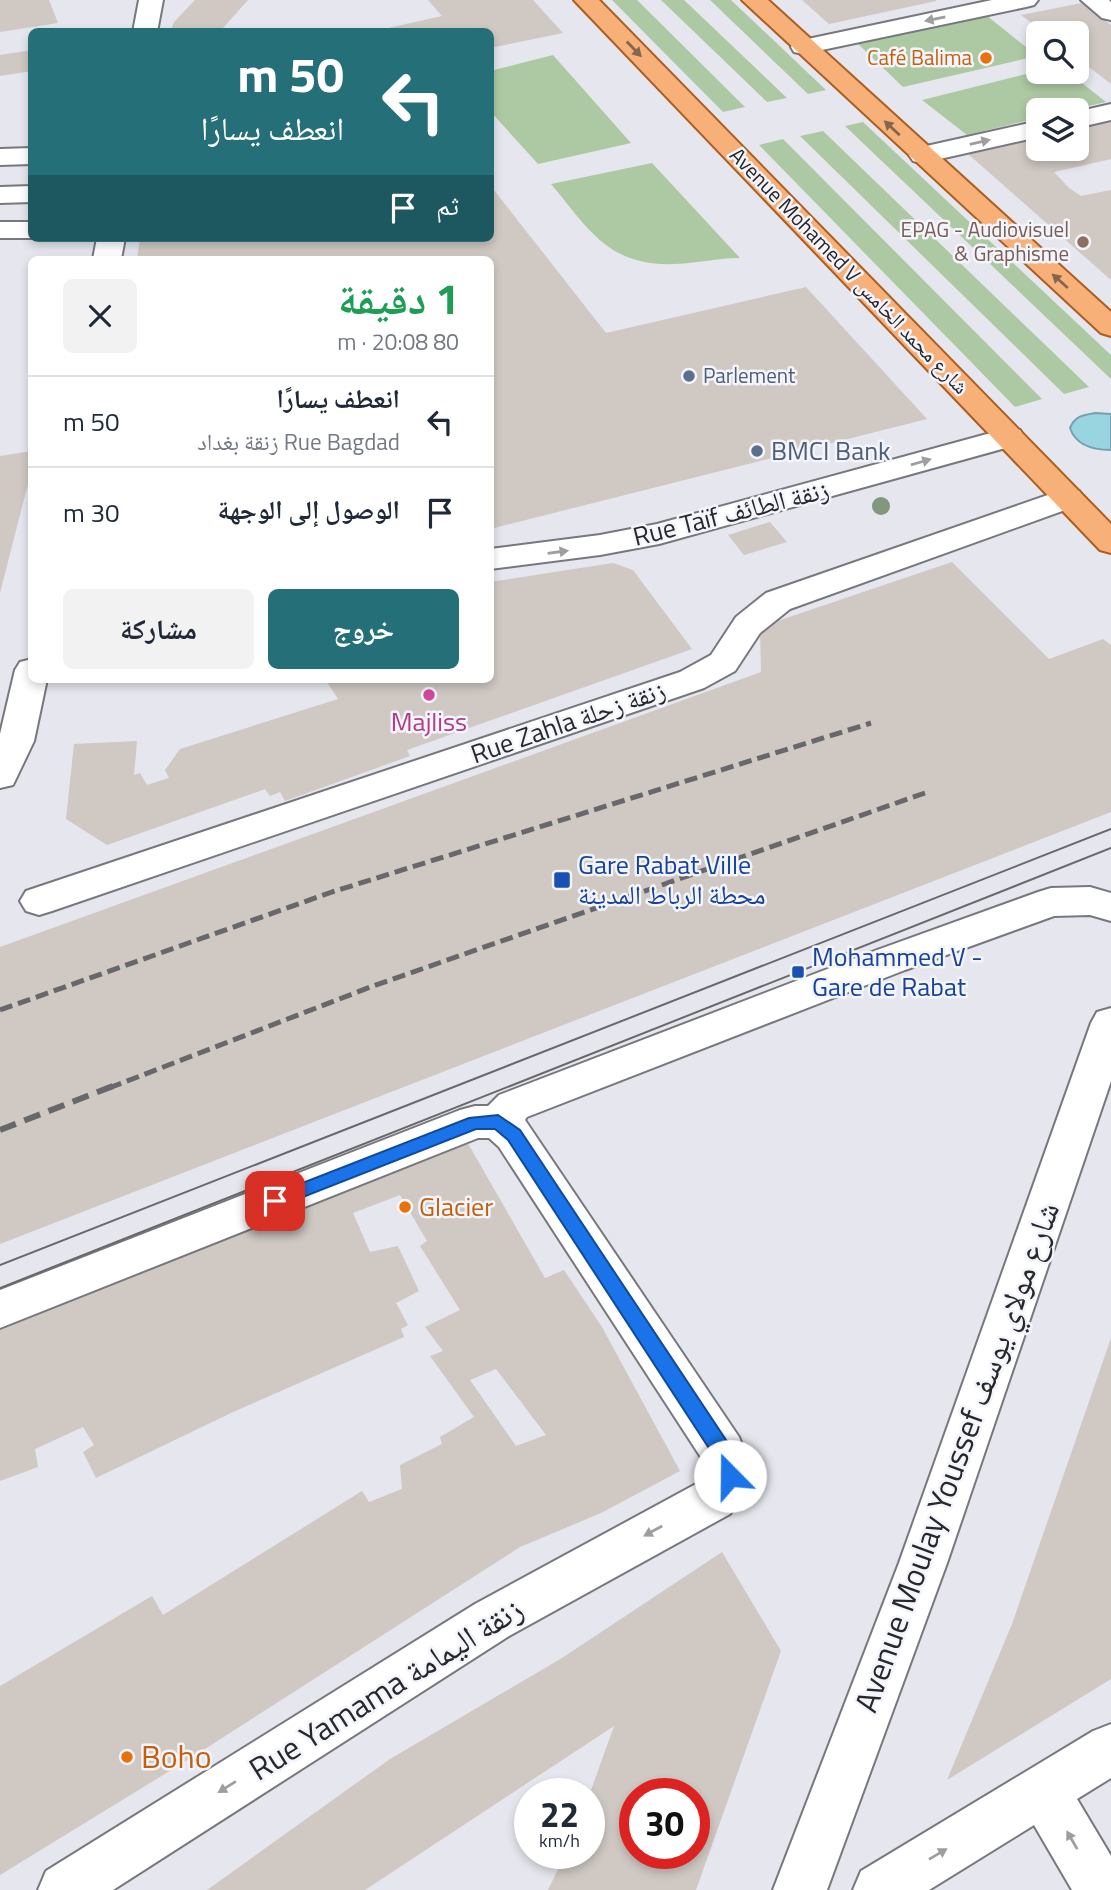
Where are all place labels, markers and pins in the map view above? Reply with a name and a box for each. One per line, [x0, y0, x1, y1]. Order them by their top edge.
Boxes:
place label: Café Balima [867, 41, 972, 73]
marker: Café Balima [978, 50, 994, 66]
place label: EPAG - Audiovisuel & Graphisme [901, 213, 1069, 269]
marker: EPAG - Audiovisuel & Graphisme [1075, 234, 1091, 250]
place label: Parlement [703, 359, 796, 391]
marker: Parlement [681, 368, 697, 384]
place label: BMCI Bank [771, 431, 891, 470]
marker: BMCI Bank [749, 443, 765, 459]
marker: Majliss [421, 687, 437, 703]
place label: Majliss [391, 702, 467, 741]
place label: Gare Rabat Ville محطة الرباط المدينة [578, 845, 766, 914]
marker: Gare Rabat Ville محطة الرباط المدينة [552, 870, 572, 890]
place label: Mohammed V - Gare de Rabat [812, 937, 983, 1006]
marker: Mohammed V - Gare de Rabat [790, 964, 806, 980]
pin [245, 1171, 305, 1231]
place label: Glacier [419, 1187, 493, 1226]
marker: Glacier [397, 1199, 413, 1215]
place label: Boho [141, 1732, 212, 1780]
marker: Boho [119, 1749, 135, 1765]

